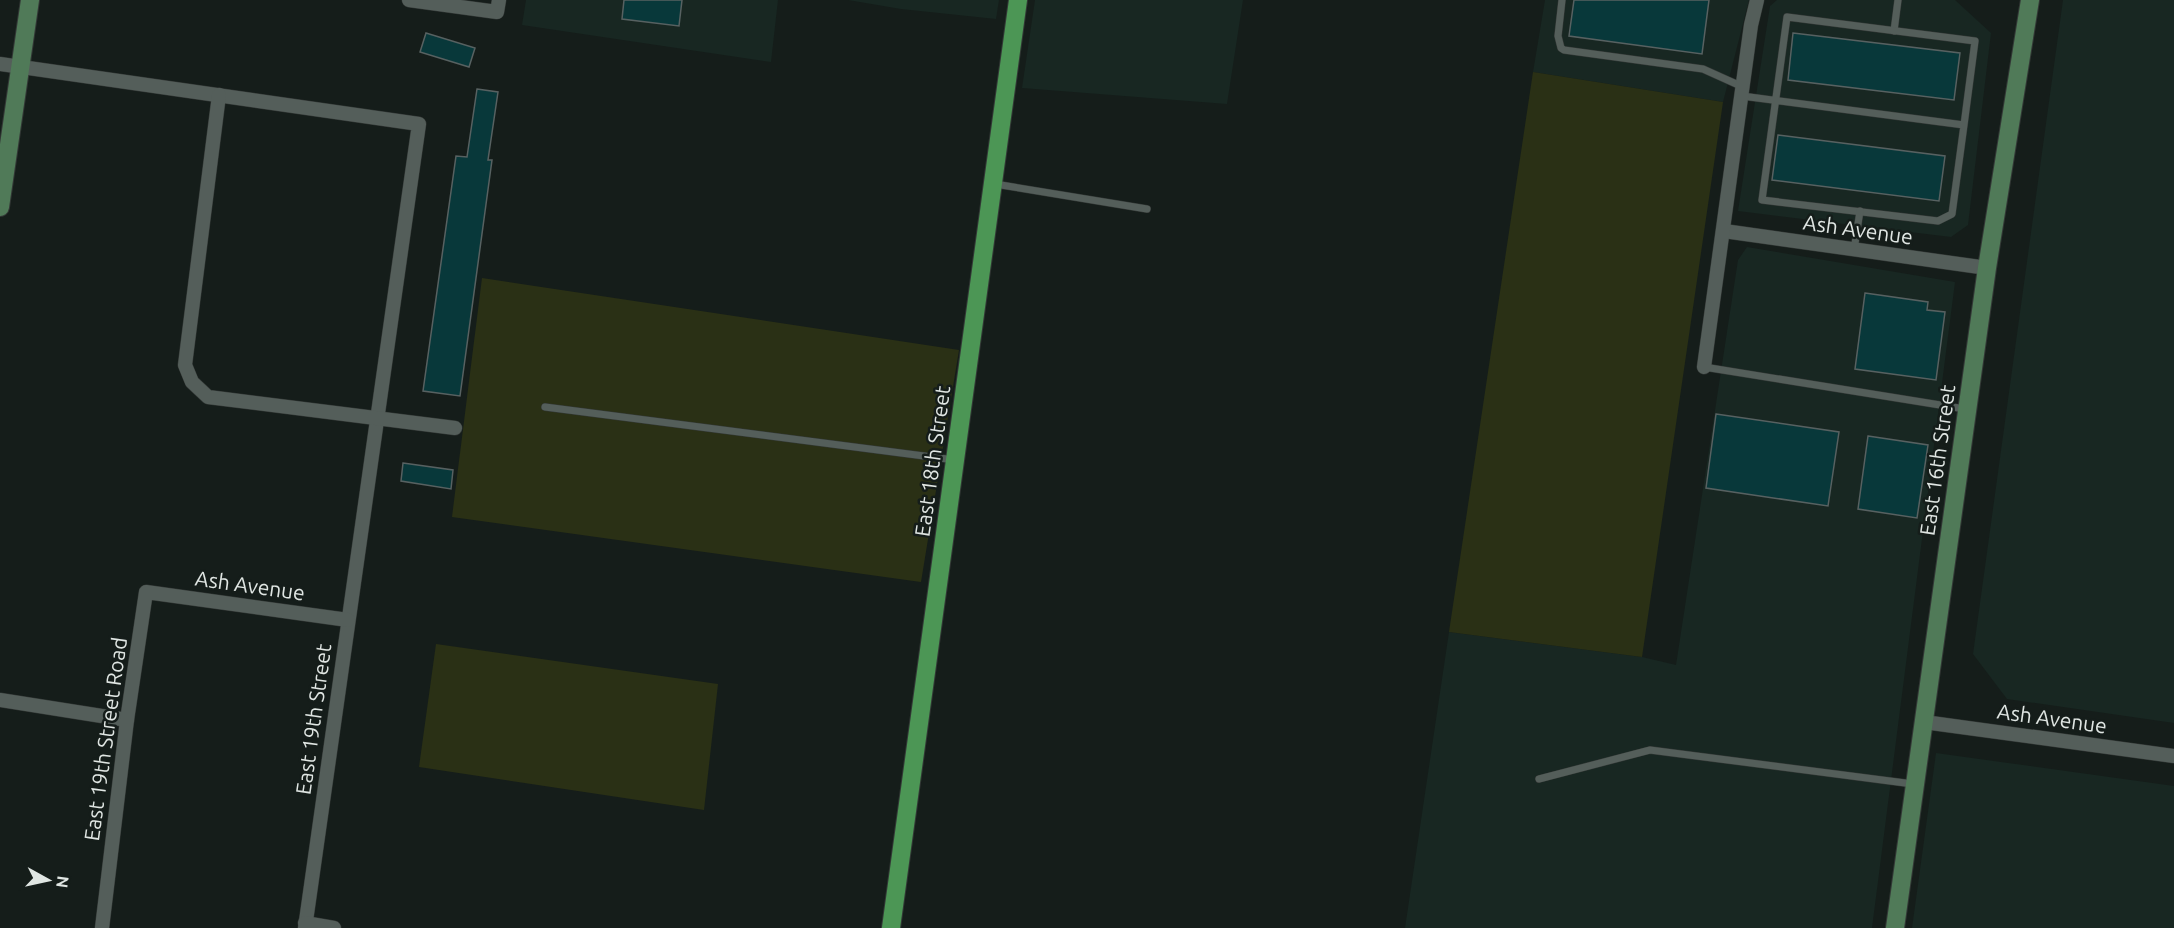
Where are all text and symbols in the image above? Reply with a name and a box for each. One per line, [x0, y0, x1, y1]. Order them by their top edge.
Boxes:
street label: Ash Avenue [1802, 209, 1914, 249]
street label: East 16th Street [1915, 383, 1959, 537]
street label: East 18th Street [910, 384, 954, 538]
street label: Ash Avenue [194, 565, 306, 605]
street label: East 19th Street Road [79, 636, 131, 842]
street label: East 19th Street [291, 642, 335, 796]
street label: Ash Avenue [1996, 698, 2108, 738]
north arrow [18, 850, 78, 910]
text: N [53, 875, 73, 889]

